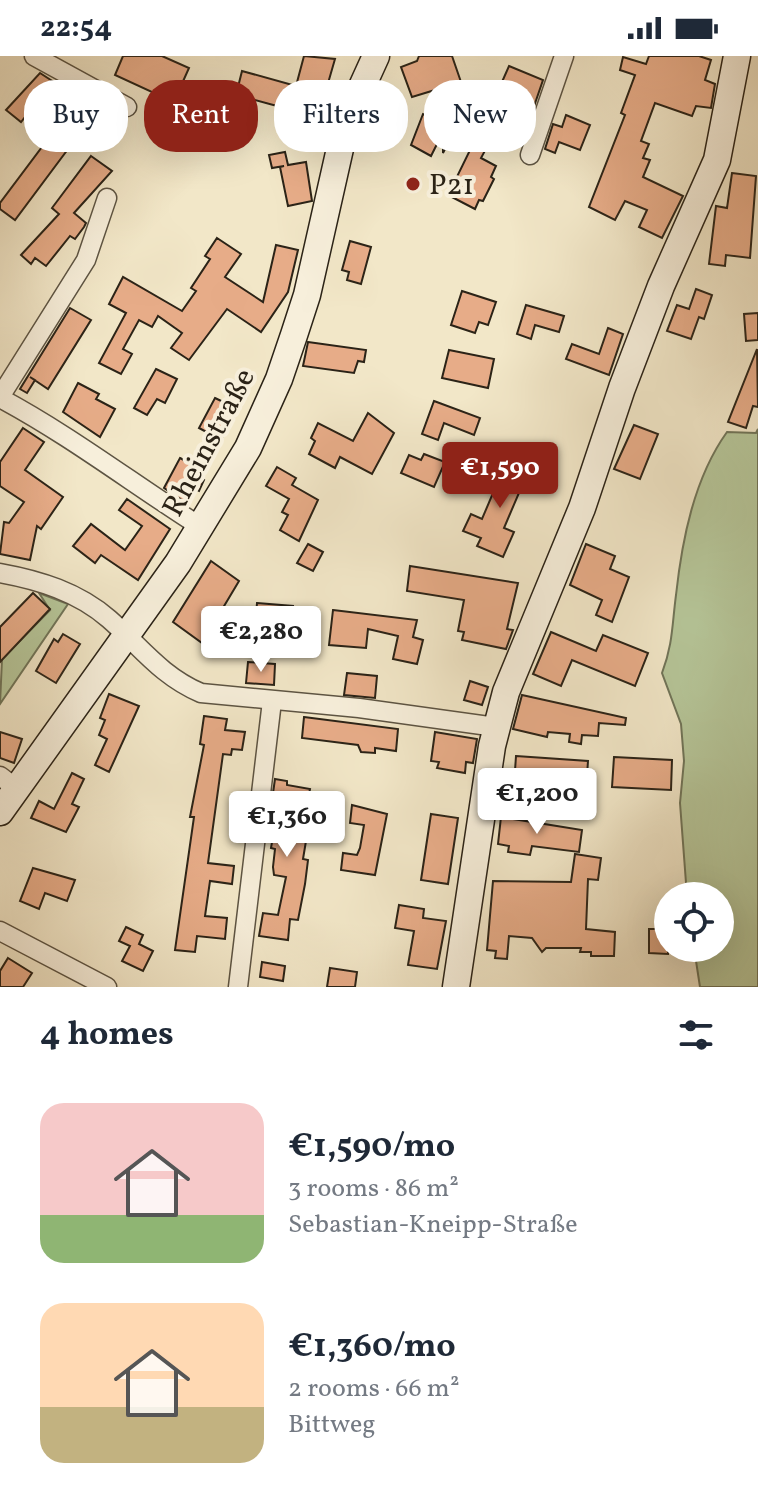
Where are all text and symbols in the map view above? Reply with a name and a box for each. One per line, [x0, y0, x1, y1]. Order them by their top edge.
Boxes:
text: 22:54 [40, 7, 112, 49]
chip: Buy [24, 80, 128, 152]
chip: Rent [144, 80, 258, 152]
chip: Filters [274, 80, 408, 152]
chip: New [424, 80, 536, 152]
place label: P21 [429, 165, 474, 207]
marker: P21 [404, 175, 422, 193]
street label: Rheinstraße [153, 361, 266, 525]
pin: €1,590 [435, 442, 565, 510]
text: €1,590 [460, 450, 540, 486]
pin: €2,280 [196, 606, 326, 674]
text: €2,280 [219, 614, 303, 650]
pin: €1,200 [472, 768, 602, 836]
text: €1,200 [496, 776, 578, 812]
pin: €1,360 [222, 791, 352, 859]
text: €1,360 [247, 799, 327, 835]
map controls [654, 882, 734, 962]
button: locate [654, 882, 734, 962]
text: 4 homes [40, 1012, 174, 1059]
icon: filters [674, 1013, 718, 1057]
text: €1,590/mo [288, 1124, 455, 1171]
icon: home [104, 1135, 200, 1231]
text: 3 rooms · 86 m² [288, 1171, 459, 1207]
text: Sebastian-Kneipp-Straße [288, 1207, 578, 1243]
text: €1,360/mo [288, 1324, 456, 1371]
icon: home [104, 1335, 200, 1431]
text: 2 rooms · 66 m² [288, 1371, 460, 1407]
text: Bittweg [288, 1407, 376, 1443]

